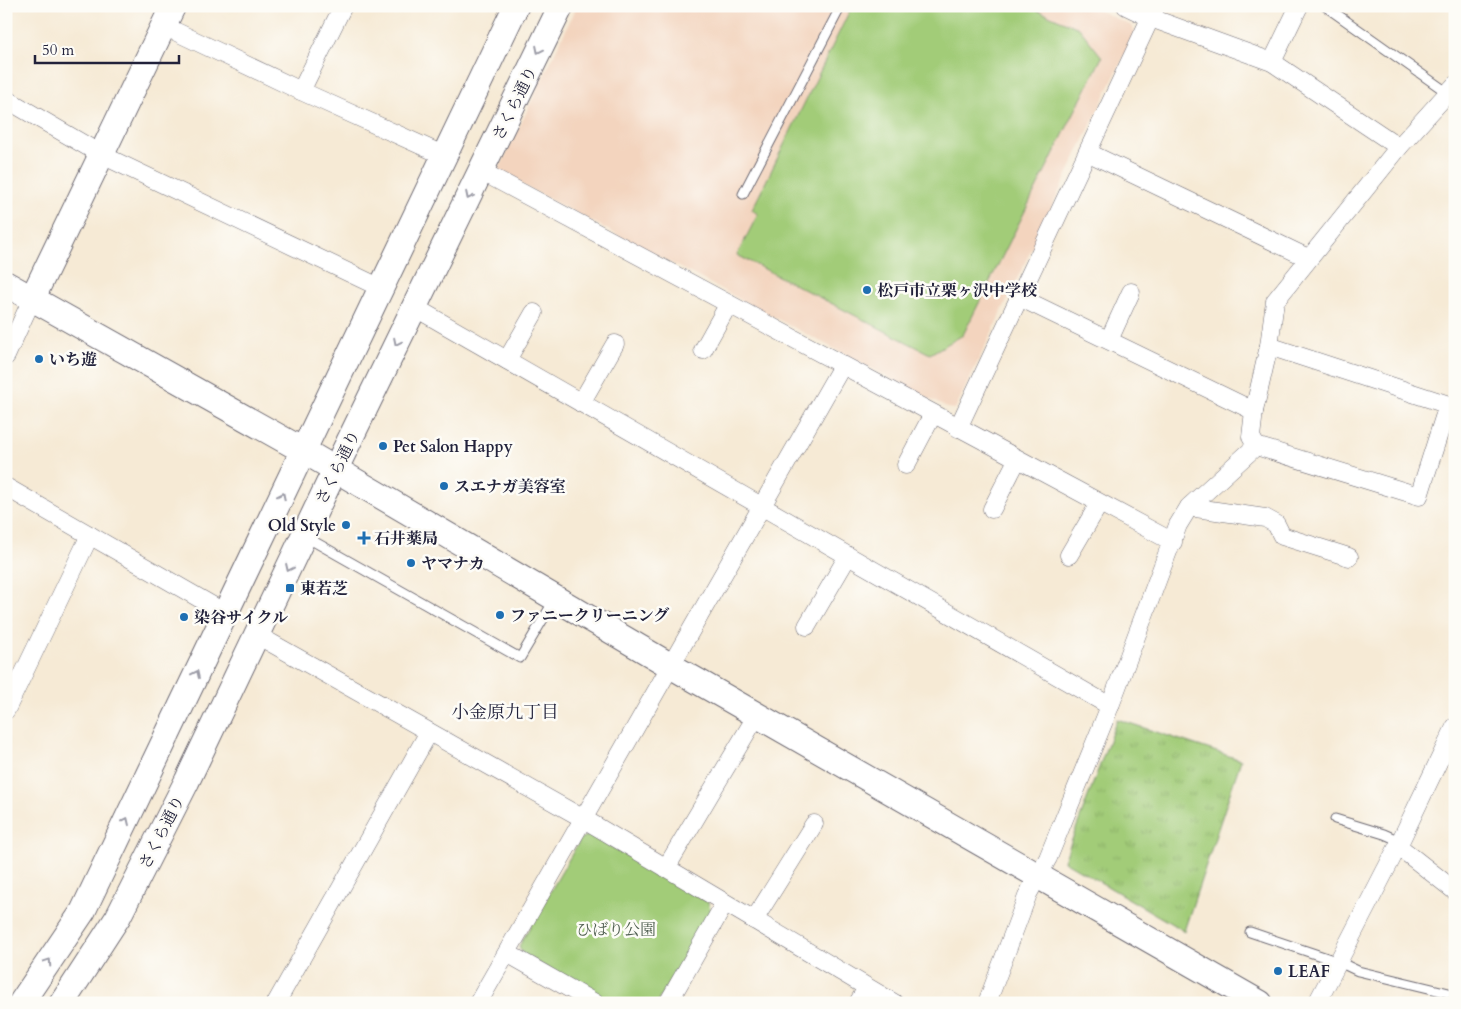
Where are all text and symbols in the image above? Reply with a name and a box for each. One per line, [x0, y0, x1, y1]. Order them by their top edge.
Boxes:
scale bar [35, 32, 179, 64]
text: 50 m [42, 40, 74, 60]
one-way arrow [535, 45, 546, 54]
street label: さくら通り [487, 63, 542, 144]
one-way arrow [465, 191, 475, 200]
place label: 松戸市立栗ヶ沢中学校 [877, 280, 1038, 302]
marker: 松戸市立栗ヶ沢中学校 [861, 284, 873, 296]
one-way arrow [393, 337, 403, 346]
place label: いち遊 [49, 349, 97, 371]
marker: いち遊 [33, 353, 45, 365]
street label: さくら通り [310, 427, 365, 508]
place label: Pet Salon Happy [393, 436, 513, 458]
marker: Pet Salon Happy [377, 440, 389, 452]
place label: スエナガ美容室 [454, 476, 566, 498]
marker: スエナガ美容室 [438, 480, 450, 492]
one-way arrow [276, 492, 286, 501]
place label: Old Style [268, 515, 336, 537]
marker: Old Style [340, 519, 352, 531]
place label: 石井薬局 [374, 528, 438, 550]
marker: 石井薬局 [358, 532, 370, 544]
place label: ヤマナカ [421, 553, 485, 575]
marker: ヤマナカ [405, 557, 417, 569]
one-way arrow [285, 563, 295, 572]
place label: 東若芝 [300, 578, 348, 600]
marker: 東若芝 [284, 582, 296, 594]
place label: ファニークリーニング [510, 605, 669, 627]
place label: 染谷サイクル [194, 607, 288, 629]
marker: ファニークリーニング [494, 609, 506, 621]
marker: 染谷サイクル [178, 611, 190, 623]
one-way arrow [190, 670, 200, 679]
district label: 小金原九丁目 [451, 700, 559, 725]
street label: さくら通り [134, 792, 190, 873]
one-way arrow [120, 817, 131, 826]
park label: ひばり公園 [576, 919, 656, 941]
one-way arrow [42, 959, 51, 968]
place label: LEAF [1288, 961, 1330, 983]
marker: LEAF [1272, 965, 1284, 977]

